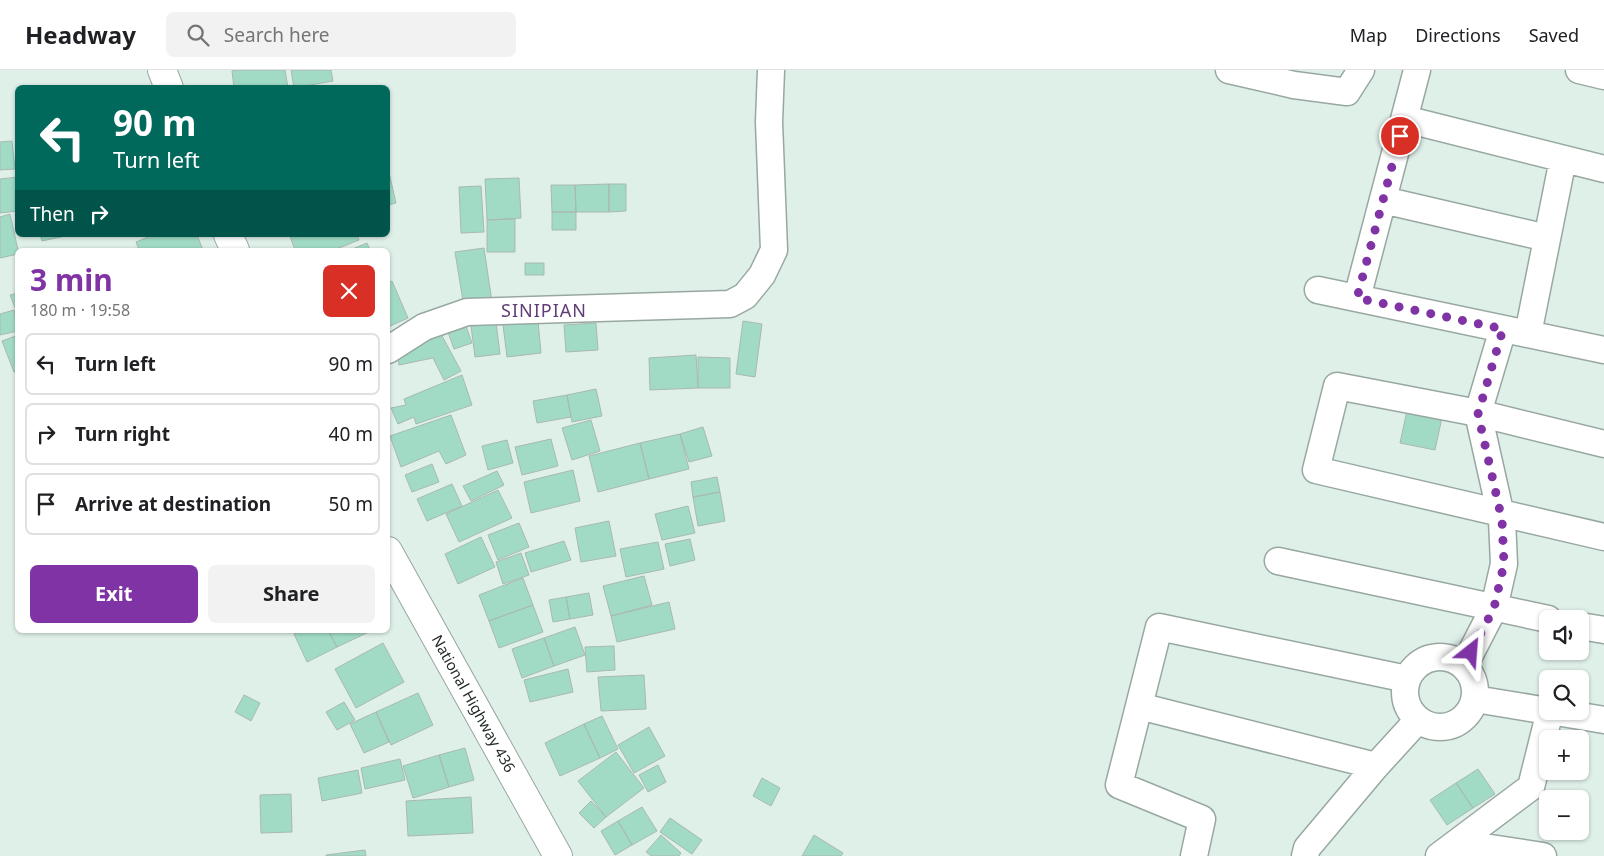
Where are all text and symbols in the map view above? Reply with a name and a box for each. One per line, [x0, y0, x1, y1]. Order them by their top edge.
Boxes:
search box [166, 12, 516, 57]
text: Headway [25, 18, 136, 51]
icon: search [184, 21, 212, 49]
text: Search here [224, 22, 330, 48]
text: Map [1350, 23, 1387, 47]
text: Directions [1415, 23, 1501, 47]
text: Saved [1529, 23, 1579, 47]
text: 90 m [113, 99, 196, 146]
icon: left [30, 105, 95, 170]
pin [1379, 115, 1421, 157]
icon: arrive [1386, 122, 1414, 150]
text: Turn left [113, 144, 200, 174]
icon: right [85, 200, 113, 228]
text: Then [30, 201, 75, 227]
text: 3 min [30, 259, 113, 300]
button: close [323, 265, 375, 317]
district label: SINIPIAN [501, 298, 587, 322]
text: 180 m · 19:58 [30, 299, 130, 321]
icon: left [32, 350, 60, 378]
text: Turn left [75, 351, 156, 377]
text: 90 m [329, 351, 373, 377]
icon: right [32, 420, 60, 448]
text: Turn right [75, 421, 170, 447]
text: 40 m [329, 421, 373, 447]
icon: arrive [32, 490, 60, 518]
text: Arrive at destination [75, 491, 271, 517]
text: 50 m [329, 491, 373, 517]
button: Exit [30, 565, 198, 623]
button: Share [208, 565, 375, 623]
map controls [1539, 610, 1589, 840]
button: sound [1539, 610, 1589, 660]
position arrow [1444, 625, 1496, 677]
street label: National Highway 436 [428, 631, 520, 776]
button: search [1539, 670, 1589, 720]
button: + [1539, 730, 1589, 780]
button: − [1539, 790, 1589, 840]

